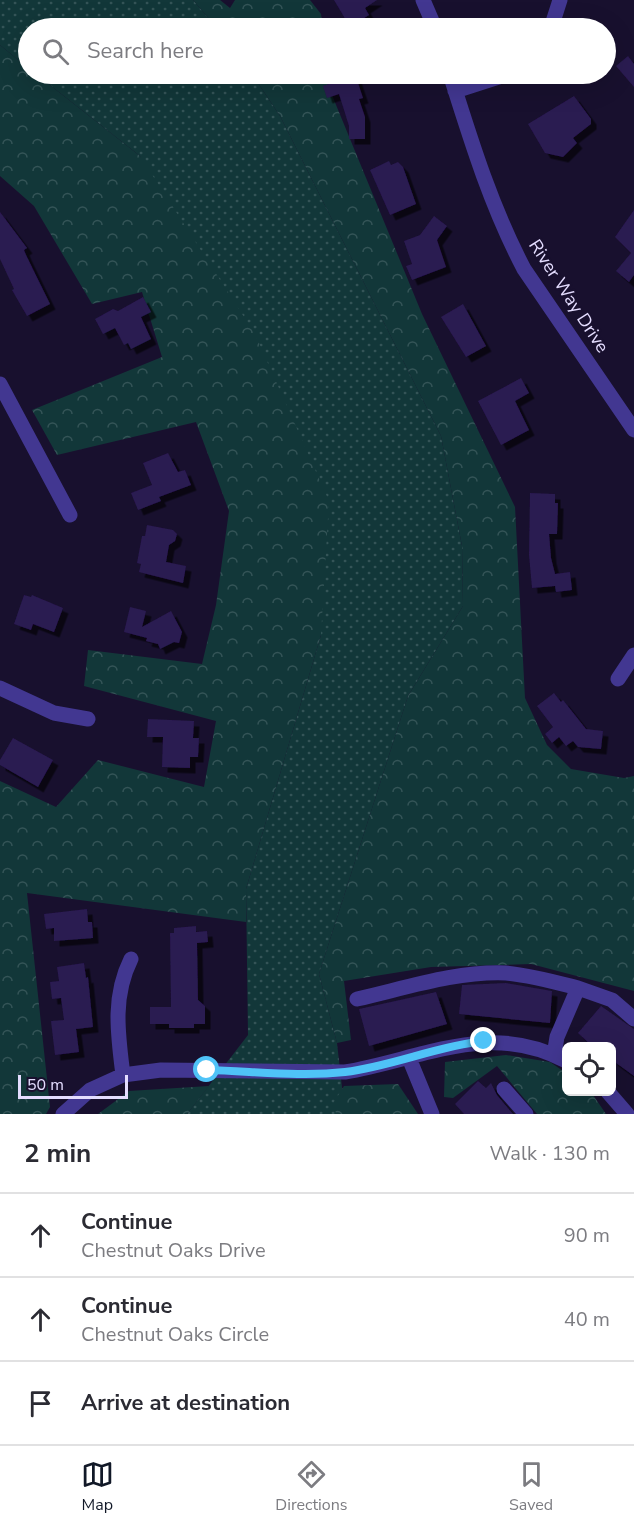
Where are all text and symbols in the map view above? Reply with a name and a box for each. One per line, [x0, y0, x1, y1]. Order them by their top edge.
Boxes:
search box [18, 18, 616, 84]
icon: search [39, 35, 72, 68]
text: Search here [87, 36, 204, 66]
street label: River Way Drive [523, 235, 615, 357]
route end [470, 1027, 496, 1053]
map controls [562, 1042, 616, 1096]
button: locate [562, 1042, 616, 1096]
route start [193, 1056, 219, 1082]
scale bar [18, 1072, 128, 1100]
text: 50 m [27, 1074, 64, 1096]
text: 2 min [24, 1136, 91, 1171]
text: Walk · 130 m [490, 1140, 610, 1167]
text: Continue [81, 1207, 172, 1237]
icon: ahead [24, 1219, 57, 1252]
text: 90 m [564, 1222, 610, 1249]
text: Chestnut Oaks Drive [81, 1237, 266, 1264]
text: Continue [81, 1291, 172, 1321]
icon: ahead [24, 1303, 57, 1336]
text: 40 m [564, 1306, 610, 1333]
text: Chestnut Oaks Circle [81, 1321, 269, 1348]
icon: arrive [24, 1387, 57, 1420]
text: Arrive at destination [81, 1388, 290, 1418]
tab: Map [81, 1458, 114, 1516]
tab: Directions [275, 1458, 347, 1516]
tab: Saved [509, 1458, 553, 1516]

